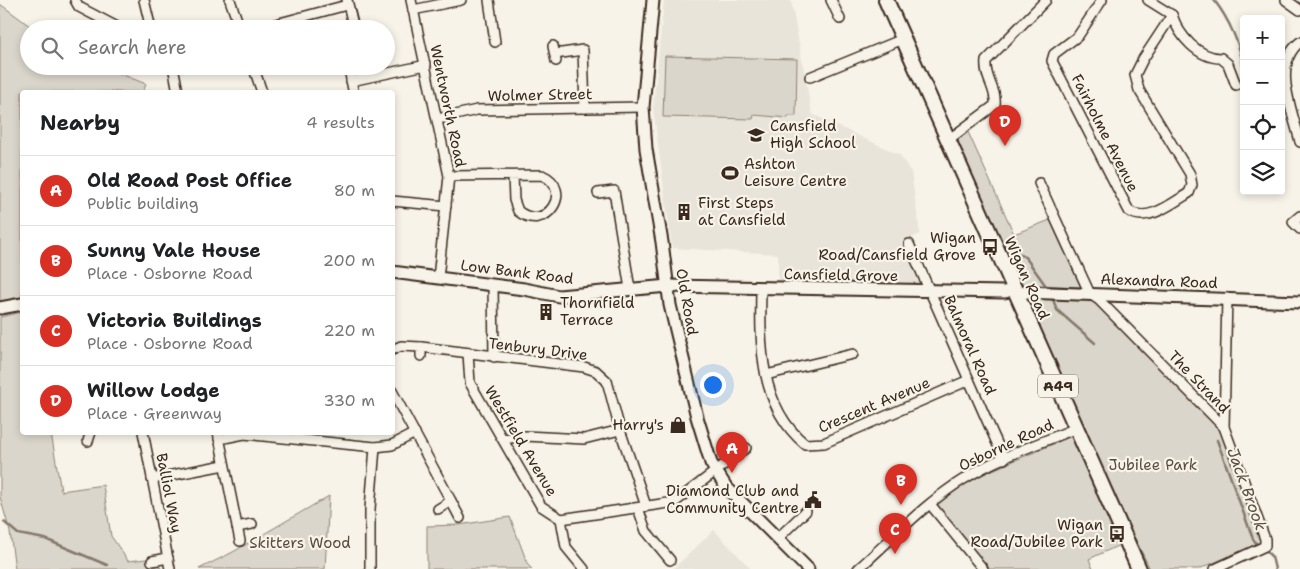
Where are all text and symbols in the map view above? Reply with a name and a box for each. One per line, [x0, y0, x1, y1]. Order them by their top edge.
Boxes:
map controls [1240, 15, 1285, 195]
button: + [1240, 15, 1285, 60]
search box [20, 20, 395, 75]
icon: search [38, 34, 66, 62]
text: Search here [78, 35, 187, 60]
street label: Wentworth Road [425, 43, 471, 170]
button: − [1240, 60, 1285, 105]
street label: Fairholme Avenue [1067, 71, 1143, 195]
street label: Wolmer Street [487, 84, 593, 106]
pin: D [989, 105, 1021, 146]
button: locate [1240, 105, 1285, 150]
text: Nearby [40, 109, 120, 137]
text: 4 results [306, 112, 375, 133]
place label: Cansfield High School [770, 116, 856, 153]
school or university icon: Cansfield High School [746, 125, 766, 145]
button: layers [1240, 150, 1285, 195]
place label: Ashton Leisure Centre [744, 154, 847, 191]
sports icon: Ashton Leisure Centre [720, 163, 740, 183]
text: Old Road Post Office [87, 168, 292, 193]
text: A [50, 180, 62, 201]
text: 80 m [334, 180, 375, 201]
text: Public building [87, 193, 199, 214]
place label: First Steps at Cansfield [698, 193, 786, 230]
building icon: First Steps at Cansfield [674, 202, 694, 222]
place label: Wigan Road/Cansfield Grove [818, 228, 976, 265]
street label: Wigan Road [1000, 233, 1054, 323]
bus stop icon: Wigan Road/Cansfield Grove [980, 237, 1000, 257]
text: Sunny Vale House [87, 238, 261, 263]
text: B [51, 250, 61, 271]
text: 200 m [323, 250, 375, 271]
street label: Low Bank Road [459, 255, 575, 289]
text: Place · Osborne Road [87, 263, 253, 284]
street label: Cansfield Grove [784, 264, 898, 286]
street label: Old Road [671, 267, 703, 337]
street label: Alexandra Road [1100, 269, 1219, 293]
street label: Balmoral Road [939, 292, 1001, 398]
place label: Thornfield Terrace [560, 293, 635, 330]
building icon: Thornfield Terrace [536, 302, 556, 322]
text: Victoria Buildings [87, 308, 262, 333]
text: C [51, 320, 61, 341]
text: 220 m [323, 320, 375, 341]
text: Place · Osborne Road [87, 333, 253, 354]
street label: Tenbury Drive [487, 333, 589, 365]
street label: The Strand [1164, 346, 1234, 418]
your location [700, 372, 726, 398]
street label: Crescent Avenue [815, 372, 933, 438]
road number: A49 [1038, 374, 1078, 398]
text: Willow Lodge [87, 378, 220, 403]
street label: Westfield Avenue [480, 382, 562, 500]
text: D [50, 390, 62, 411]
text: 330 m [323, 390, 375, 411]
text: Place · Greenway [87, 403, 222, 424]
street label: Osborne Road [955, 414, 1057, 476]
place label: Harry's [612, 415, 664, 435]
shop icon: Harry's [668, 415, 688, 435]
pin: A [716, 432, 748, 473]
water label: Jack Brook [1222, 445, 1272, 533]
street label: Balliol Way [151, 451, 187, 535]
park label: Jubilee Park [1109, 455, 1197, 475]
pin: B [885, 464, 917, 505]
place label: Diamond Club and Community Centre [666, 481, 799, 518]
public building icon: Diamond Club and Community Centre [803, 490, 823, 510]
pin: C [879, 513, 911, 554]
place label: Wigan Road/Jubilee Park [971, 515, 1103, 552]
bus stop icon: Wigan Road/Jubilee Park [1107, 524, 1127, 544]
park label: Skitters Wood [249, 533, 351, 553]

